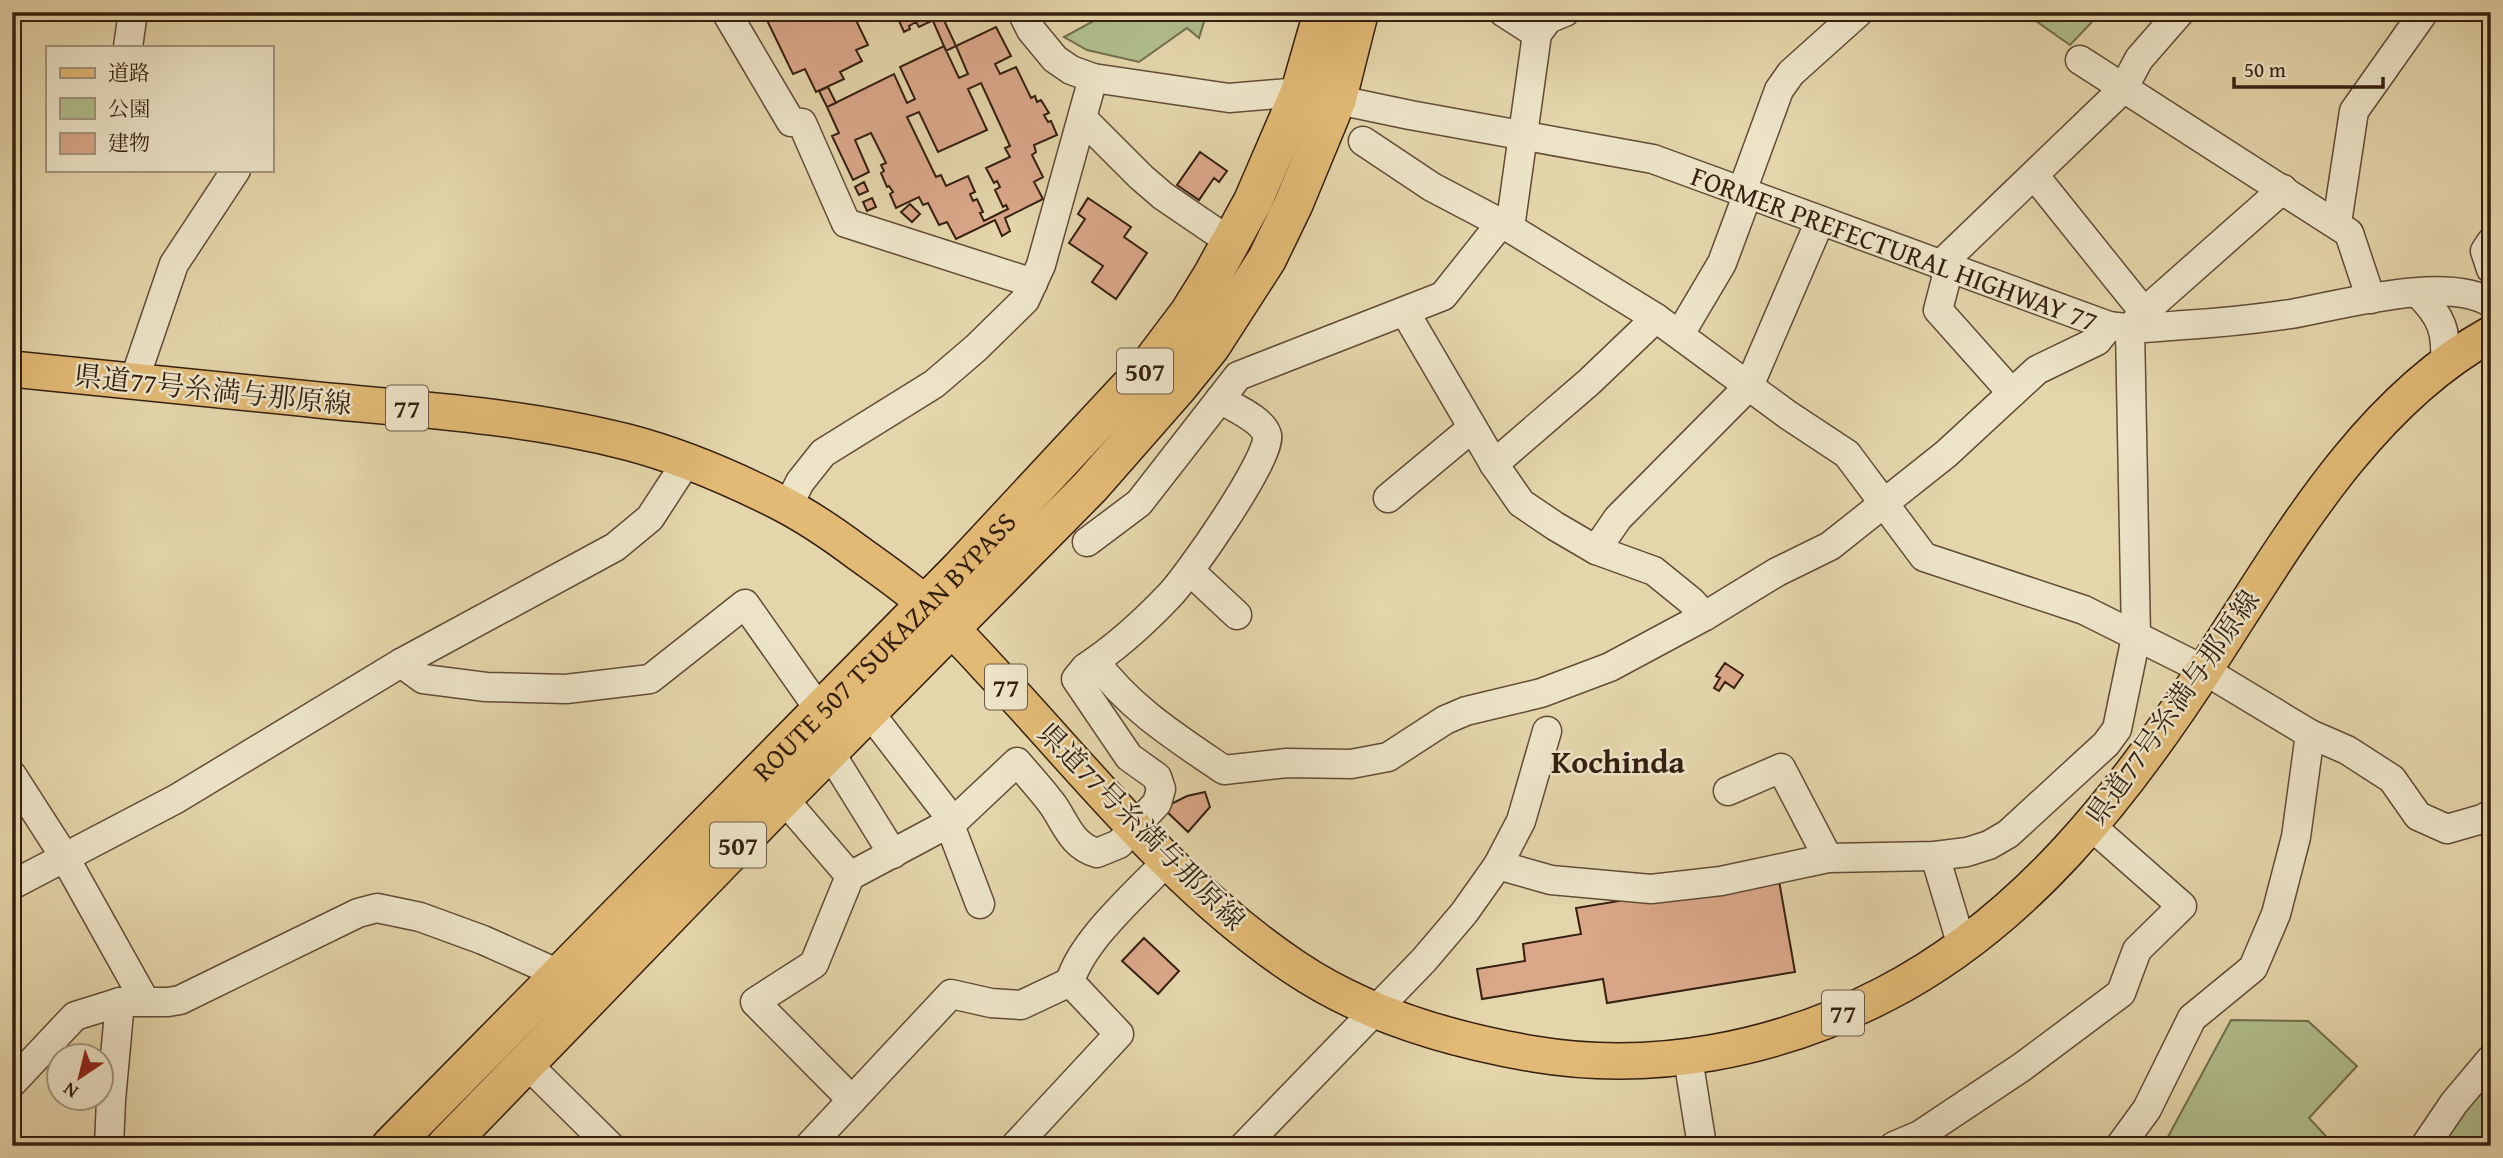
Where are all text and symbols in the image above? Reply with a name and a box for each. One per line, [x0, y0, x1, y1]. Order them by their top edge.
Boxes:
legend [46, 46, 273, 172]
scale bar [2234, 46, 2382, 90]
text: 50 m [2244, 54, 2286, 85]
text: 道路 [108, 57, 150, 88]
text: 公園 [108, 93, 150, 124]
text: 建物 [108, 127, 150, 158]
street label: FORMER PREFECTURAL HIGHWAY 77 [1686, 154, 2104, 341]
road number: 507 [1117, 348, 1173, 394]
street label: 県道77号糸満与那原線 [72, 354, 354, 424]
road number: 77 [386, 386, 428, 430]
street label: ROUTE 507 TSUKAZAN BYPASS [742, 502, 1025, 790]
street label: 県道77号糸満与那原線 [2075, 581, 2269, 833]
road number: 77 [985, 664, 1027, 709]
street label: 県道77号糸満与那原線 [1029, 713, 1255, 939]
district label: Kochinda [1551, 738, 1686, 785]
road number: 507 [710, 822, 766, 867]
road number: 77 [1822, 990, 1864, 1036]
north arrow [46, 1042, 116, 1112]
text: N [57, 1076, 83, 1106]

